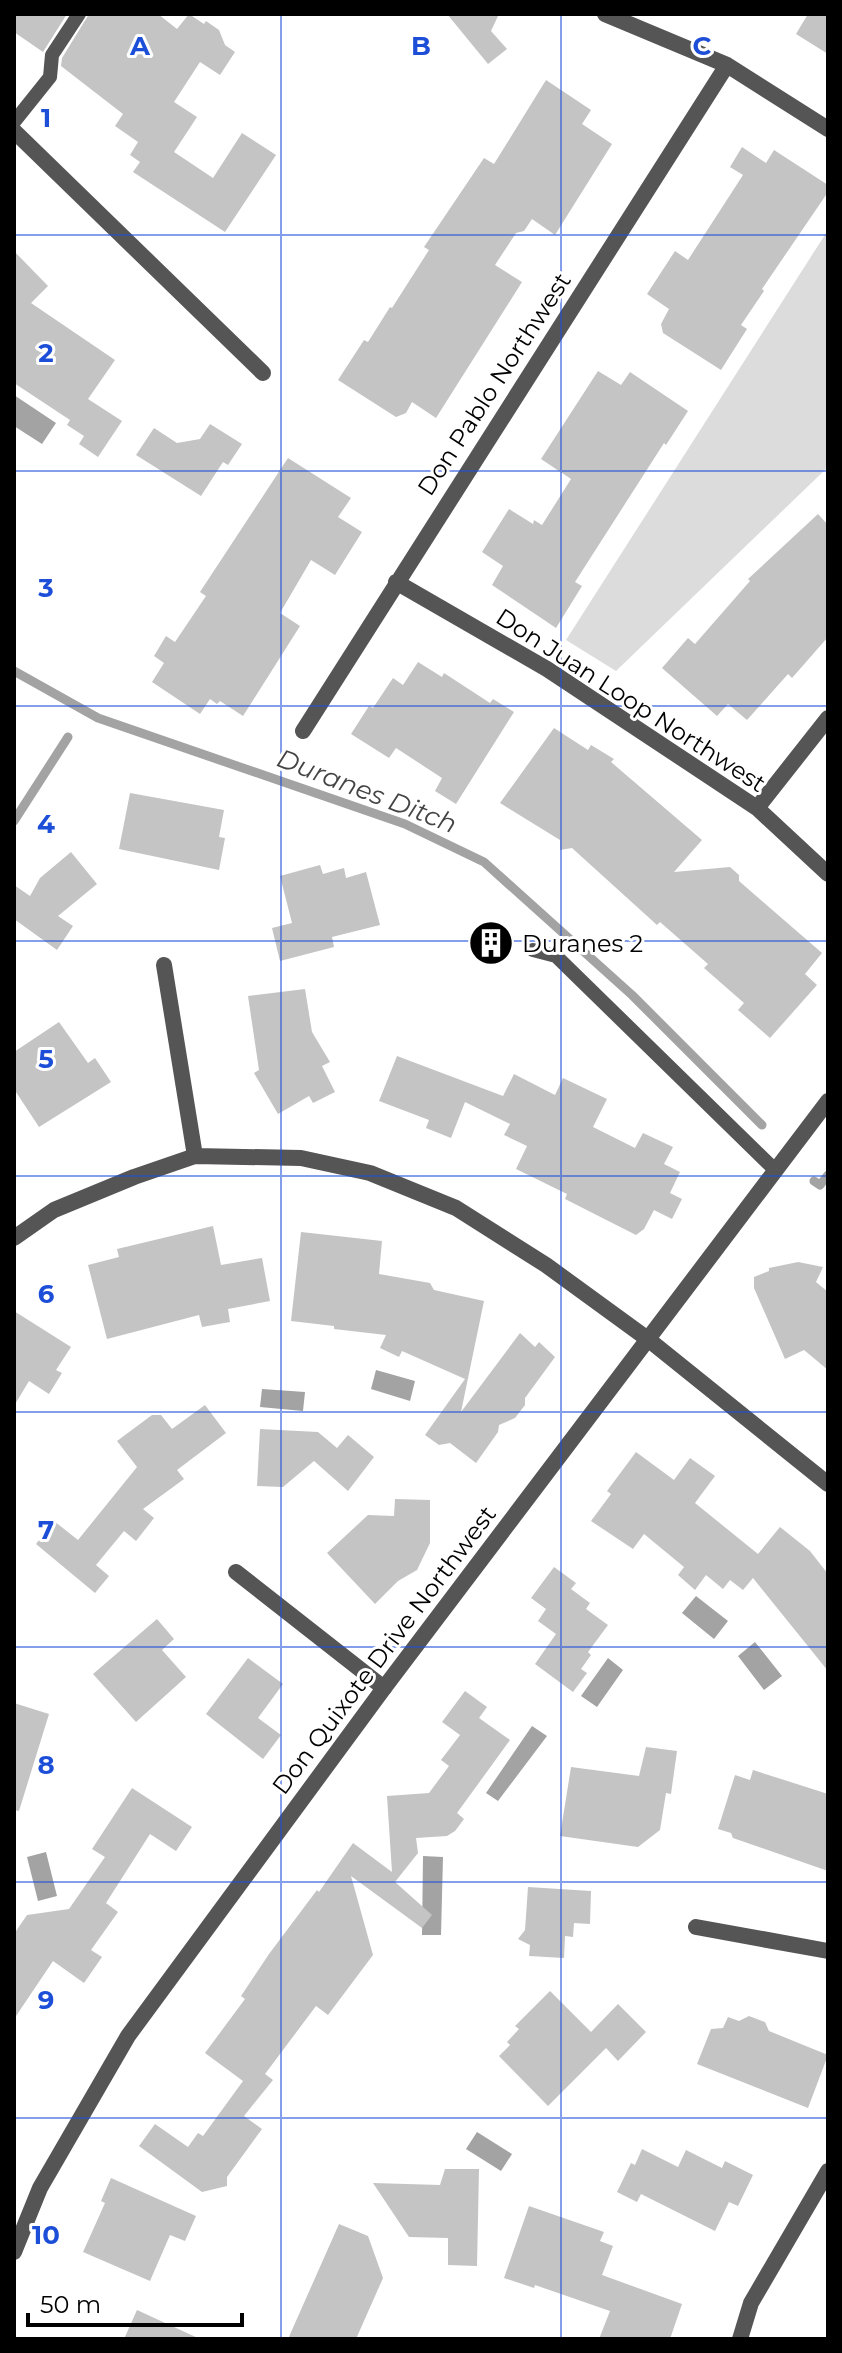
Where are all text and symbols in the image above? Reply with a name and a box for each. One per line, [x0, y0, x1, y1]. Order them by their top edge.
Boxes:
text: A [129, 30, 151, 62]
text: B [411, 30, 431, 62]
text: C [693, 30, 712, 62]
text: 1 [41, 102, 51, 134]
street label: Don Pablo Northwest [411, 267, 577, 501]
text: 2 [38, 337, 54, 369]
text: 3 [37, 572, 54, 604]
street label: Don Juan Loop Northwest [491, 602, 772, 798]
water label: Duranes Ditch [273, 742, 461, 840]
text: 4 [37, 808, 55, 840]
building icon: Duranes 2 [467, 919, 515, 967]
place label: Duranes 2 [522, 929, 643, 958]
text: 5 [38, 1043, 54, 1075]
text: 6 [38, 1278, 55, 1310]
street label: Don Quixote Drive Northwest [266, 1500, 502, 1800]
text: 7 [38, 1514, 54, 1546]
text: 8 [37, 1749, 55, 1781]
text: 9 [38, 1984, 54, 2016]
text: 10 [32, 2219, 60, 2251]
scale bar [28, 2277, 242, 2327]
text: 50 m [40, 2290, 101, 2319]

